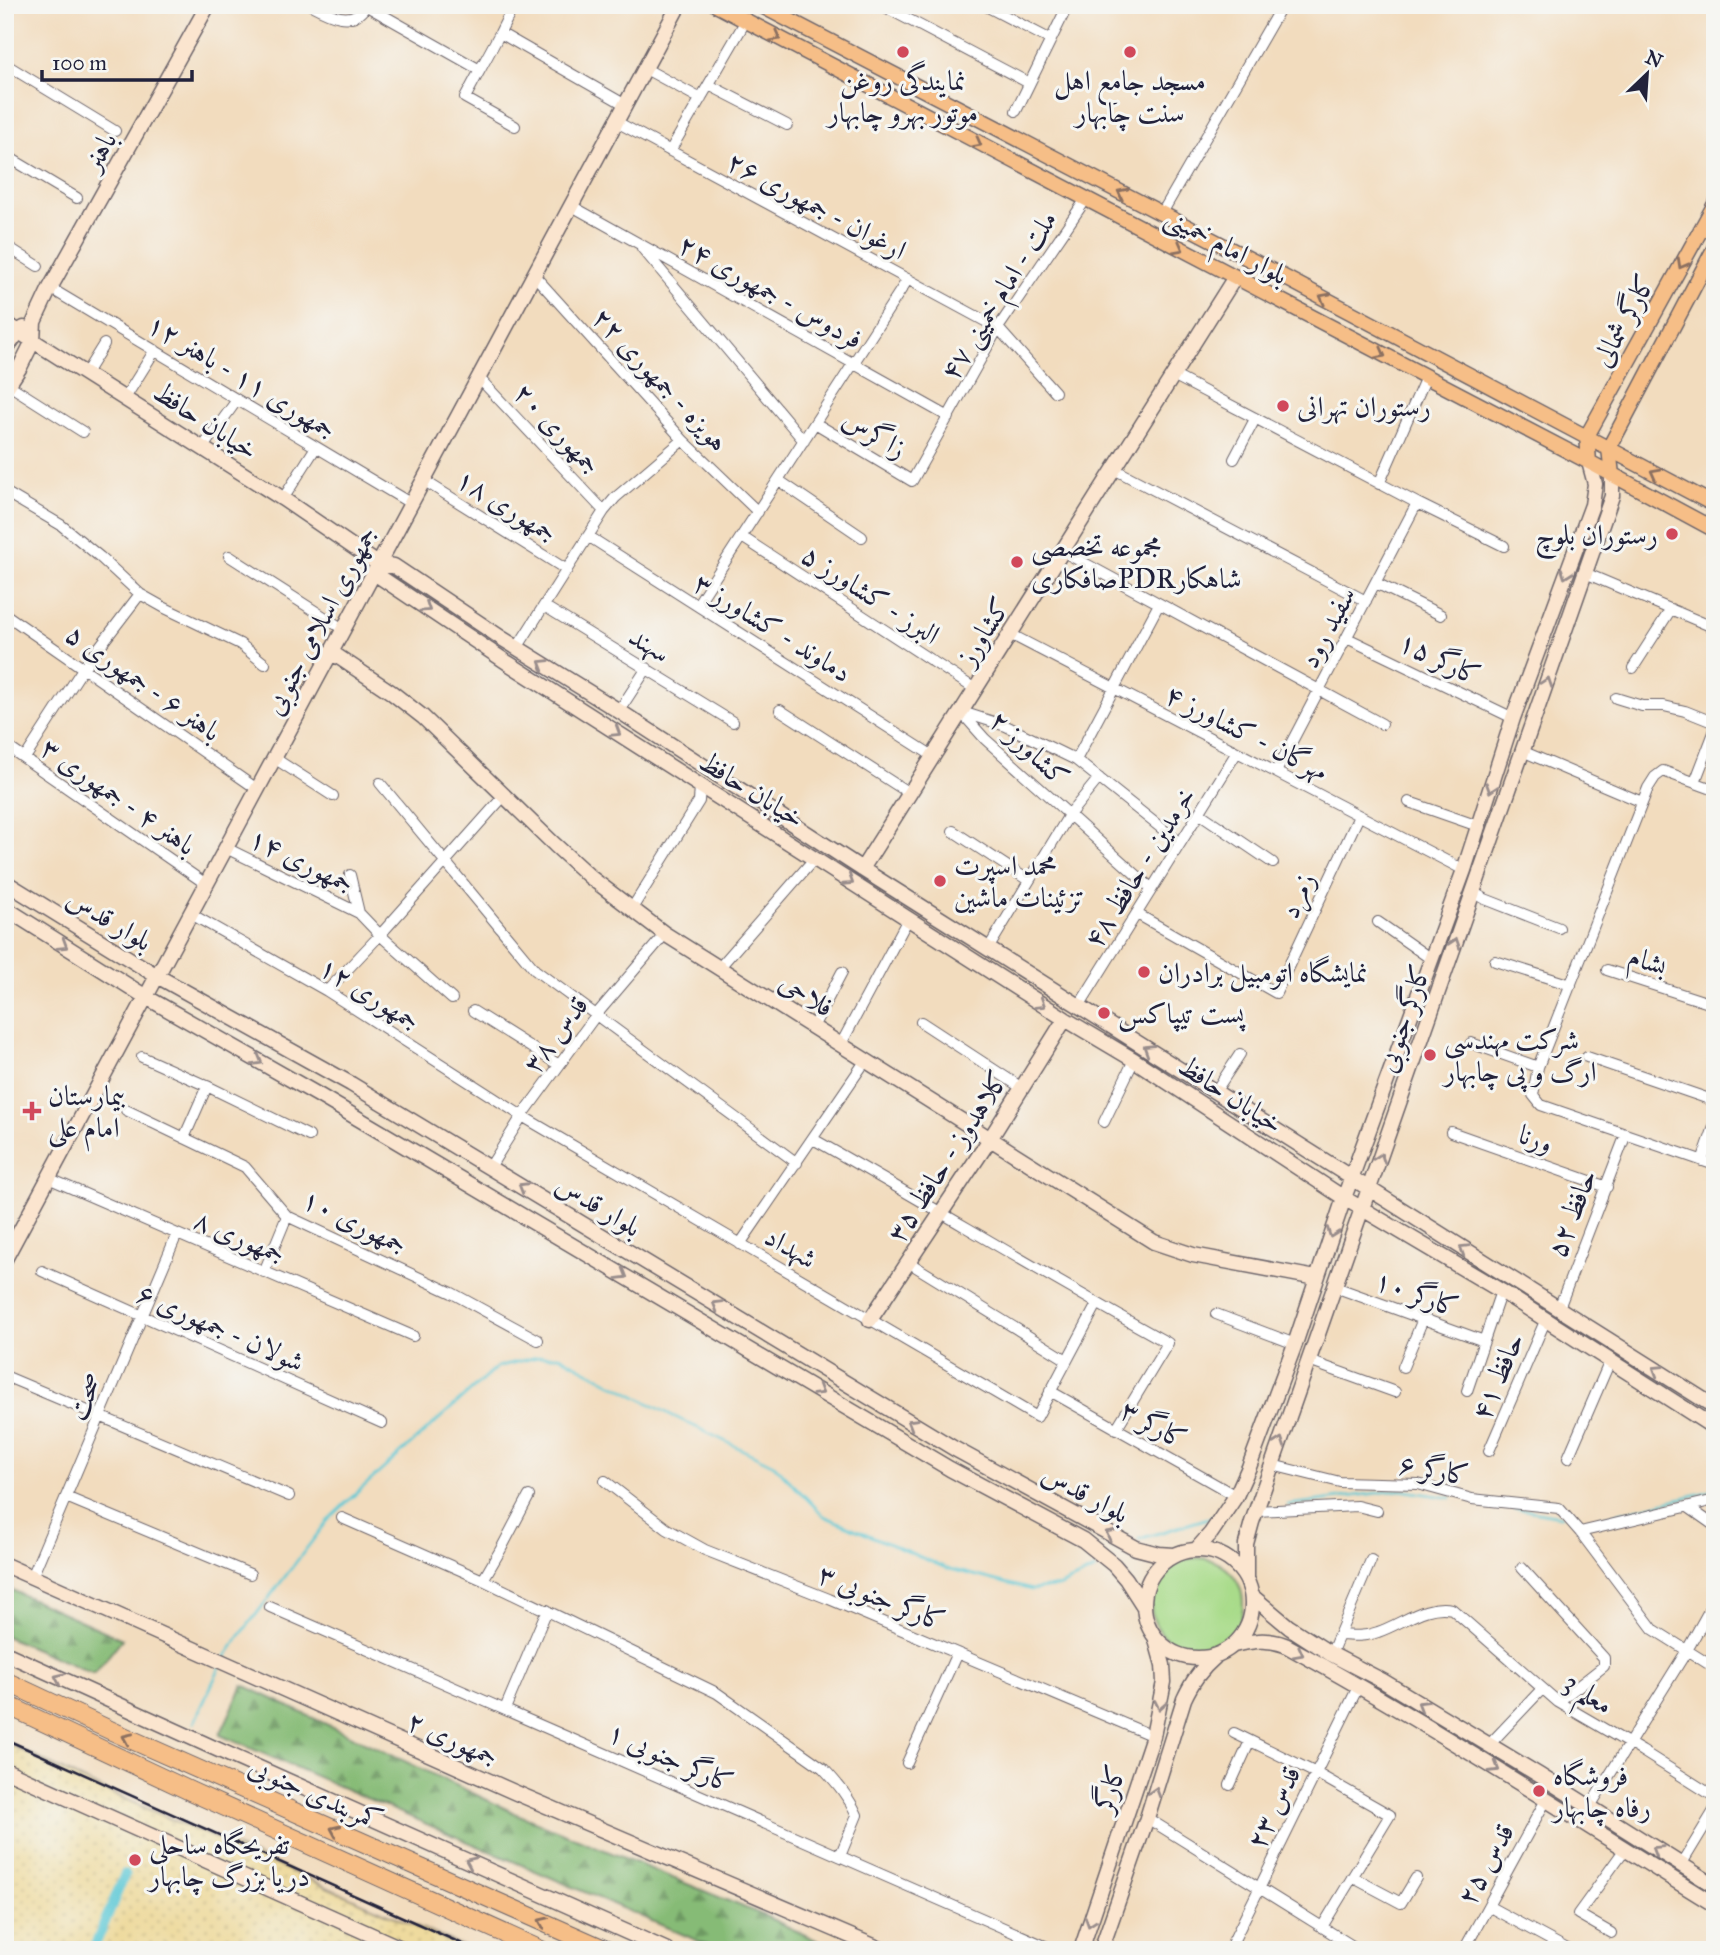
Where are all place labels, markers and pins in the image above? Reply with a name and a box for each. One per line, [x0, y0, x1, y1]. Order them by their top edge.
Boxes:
marker: نمایندگی روغن موتور بهرو چابهار [895, 44, 911, 60]
marker: مسجد جامع اهل سنت چابهار [1122, 44, 1138, 60]
place label: نمایندگی روغن موتور بهرو چابهار [825, 60, 978, 132]
place label: مسجد جامع اهل سنت چابهار [1054, 63, 1206, 132]
place label: رستوران تهرانی [1297, 389, 1431, 425]
marker: رستوران تهرانی [1275, 398, 1291, 414]
place label: رستوران بلوچ [1535, 517, 1658, 560]
marker: رستوران بلوچ [1664, 526, 1680, 542]
place label: مجموعه تخصصی صافکاریPDRشاهکار [1031, 529, 1242, 596]
marker: مجموعه تخصصی صافکاریPDRشاهکار [1009, 554, 1025, 570]
place label: محمد اسپرت تزئینات ماشین [954, 848, 1084, 915]
marker: محمد اسپرت تزئینات ماشین [932, 873, 948, 889]
place label: نمایشگاه اتومبیل برادران [1158, 955, 1368, 992]
marker: نمایشگاه اتومبیل برادران [1136, 964, 1152, 980]
place label: پست تیپاکس [1118, 996, 1246, 1032]
marker: پست تیپاکس [1096, 1005, 1112, 1021]
place label: شرکت مهندسی ارگ و پی چابهار [1441, 1022, 1597, 1093]
marker: شرکت مهندسی ارگ و پی چابهار [1422, 1047, 1438, 1063]
place label: بیمارستان امام علی [48, 1078, 126, 1152]
marker: بیمارستان امام علی [22, 1101, 42, 1121]
place label: فروشگاه رفاه چابهار [1550, 1758, 1651, 1827]
marker: فروشگاه رفاه چابهار [1531, 1783, 1547, 1799]
place label: تفریحگاه ساحلی دریا بزرگ چابهار [146, 1827, 310, 1896]
marker: تفریحگاه ساحلی دریا بزرگ چابهار [127, 1852, 143, 1868]

